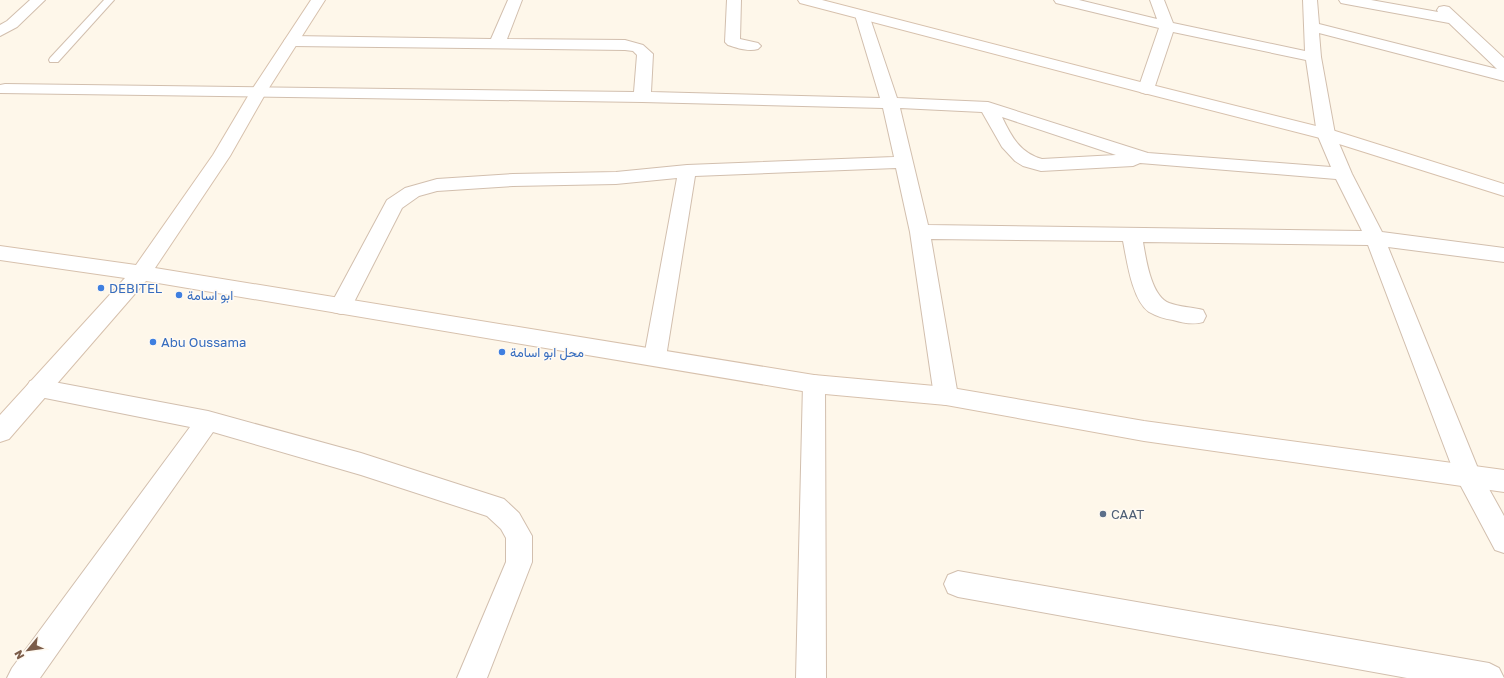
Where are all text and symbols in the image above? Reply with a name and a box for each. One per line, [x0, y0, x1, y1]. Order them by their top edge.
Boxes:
place label: DEBITEL [109, 280, 163, 296]
marker: DEBITEL [96, 283, 106, 293]
place label: ابو اسامة [187, 287, 233, 304]
marker: ابو اسامة [174, 290, 184, 300]
place label: Abu Oussama [161, 334, 246, 350]
marker: Abu Oussama [148, 337, 158, 347]
place label: محل ابو اسامة [510, 344, 584, 361]
marker: محل ابو اسامة [497, 347, 507, 357]
place label: CAAT [1111, 506, 1144, 522]
marker: CAAT [1098, 509, 1108, 519]
north arrow [8, 630, 48, 670]
text: N [11, 648, 27, 662]

